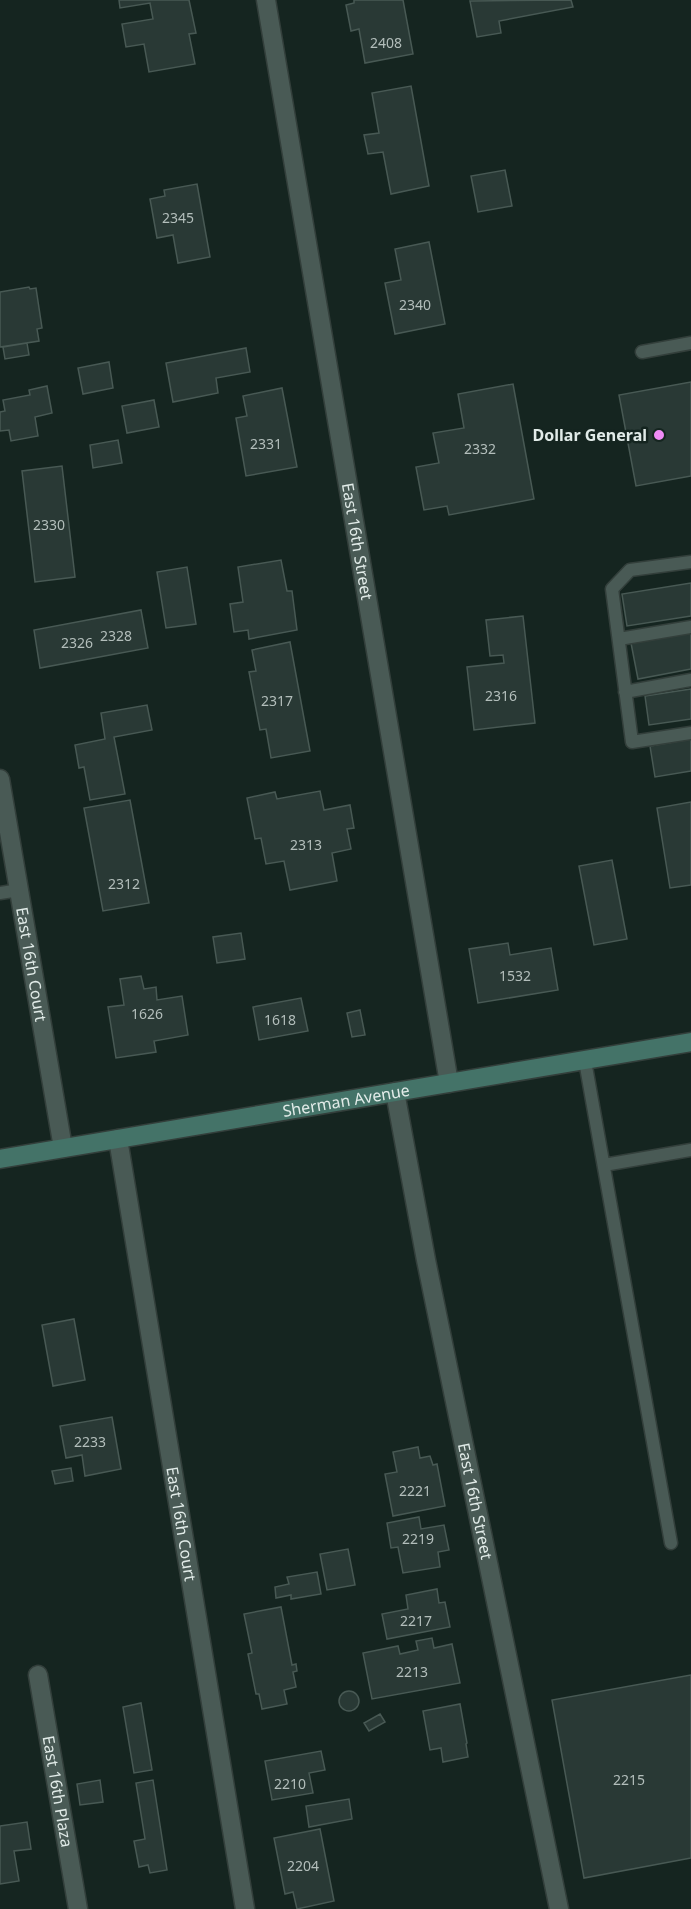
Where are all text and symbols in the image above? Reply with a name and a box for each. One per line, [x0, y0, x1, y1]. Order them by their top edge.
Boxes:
house number: 2408 [370, 33, 402, 52]
house number: 2345 [162, 208, 194, 227]
house number: 2340 [399, 295, 431, 314]
place label: Dollar General [533, 424, 647, 446]
marker: Dollar General [652, 428, 666, 442]
house number: 2331 [250, 434, 282, 453]
house number: 2332 [464, 439, 496, 458]
street label: East 16th Street [337, 481, 378, 602]
house number: 2330 [33, 515, 65, 534]
house number: 2328 [100, 626, 132, 645]
house number: 2326 [61, 633, 93, 652]
house number: 2316 [485, 686, 517, 705]
house number: 2317 [261, 691, 293, 710]
house number: 2313 [290, 835, 322, 854]
house number: 2312 [108, 874, 140, 893]
street label: East 16th Court [11, 905, 52, 1023]
house number: 1532 [499, 966, 531, 985]
house number: 1626 [131, 1004, 163, 1023]
house number: 1618 [264, 1010, 296, 1029]
street label: Sherman Avenue [281, 1079, 411, 1122]
house number: 2233 [74, 1432, 106, 1451]
street label: East 16th Street [453, 1441, 498, 1562]
street label: East 16th Court [161, 1465, 202, 1583]
house number: 2221 [399, 1481, 431, 1500]
house number: 2219 [402, 1529, 434, 1548]
house number: 2217 [400, 1611, 432, 1630]
house number: 2213 [396, 1662, 428, 1681]
street label: East 16th Plaza [38, 1734, 78, 1849]
house number: 2215 [613, 1770, 645, 1789]
house number: 2210 [274, 1774, 306, 1793]
house number: 2204 [287, 1856, 319, 1875]

